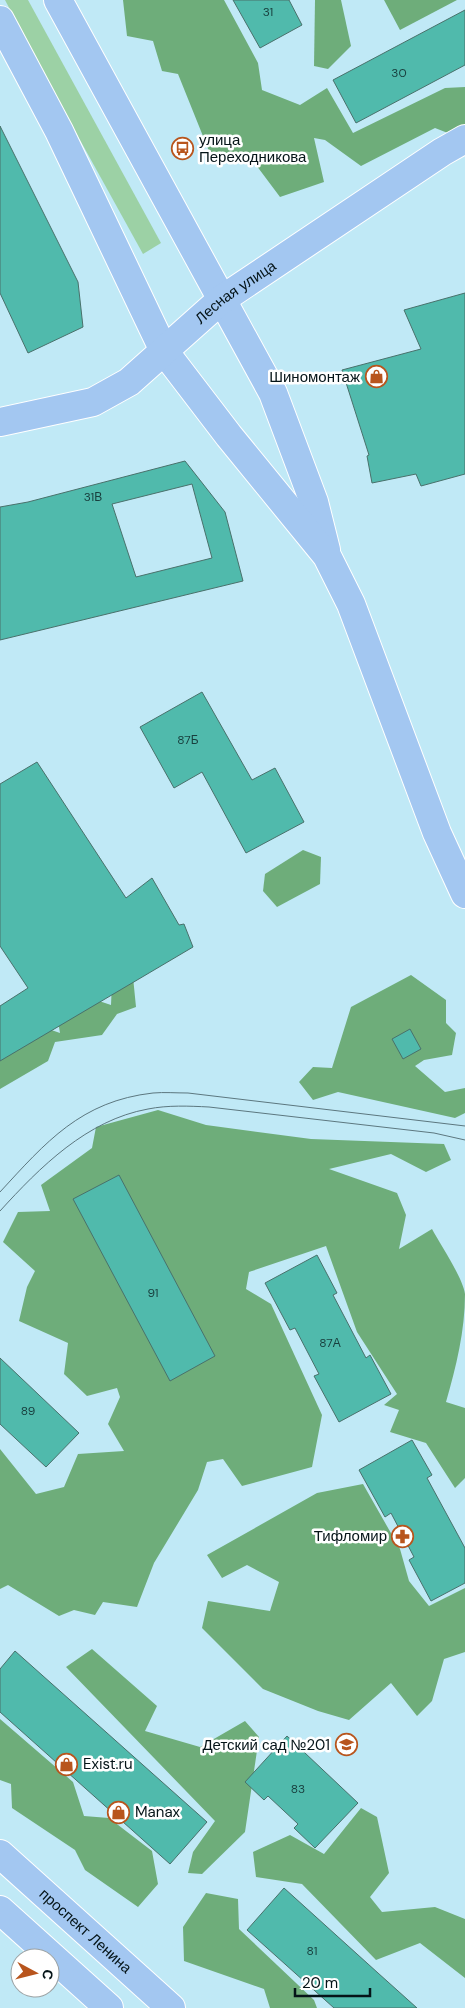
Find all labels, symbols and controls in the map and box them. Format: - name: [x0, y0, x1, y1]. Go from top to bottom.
- house number: 31: [263, 4, 273, 20]
- house number: 30: [391, 65, 407, 81]
- place label: улица Переходникова: [199, 130, 307, 167]
- bus stop icon: улица Переходникова: [171, 137, 195, 161]
- street label: Лесная улица: [191, 256, 281, 328]
- shop icon: Шиномонтаж: [364, 365, 388, 389]
- place label: Шиномонтаж: [269, 367, 360, 387]
- house number: 31В: [84, 489, 102, 505]
- house number: 87Б: [177, 732, 199, 748]
- house number: 91: [147, 1285, 159, 1301]
- house number: 87А: [319, 1335, 341, 1351]
- house number: 89: [21, 1403, 35, 1419]
- pharmacy icon: Тифломир: [391, 1524, 415, 1548]
- place label: Тифломир: [314, 1526, 387, 1546]
- school or university icon: Детский сад №201: [334, 1733, 358, 1757]
- place label: Детский сад №201: [202, 1735, 330, 1755]
- shop icon: Exist.ru: [55, 1752, 79, 1776]
- place label: Exist.ru: [83, 1754, 133, 1774]
- house number: 83: [291, 1781, 305, 1797]
- shop icon: Manax: [107, 1800, 131, 1824]
- place label: Manax: [135, 1802, 181, 1822]
- street label: проспект Ленина: [35, 1884, 136, 1978]
- house number: 81: [307, 1943, 317, 1959]
- north arrow: [10, 1948, 60, 1998]
- scale bar: [295, 1966, 370, 1998]
- text: С: [38, 1968, 57, 1981]
- text: 20 m: [302, 1973, 338, 1993]

